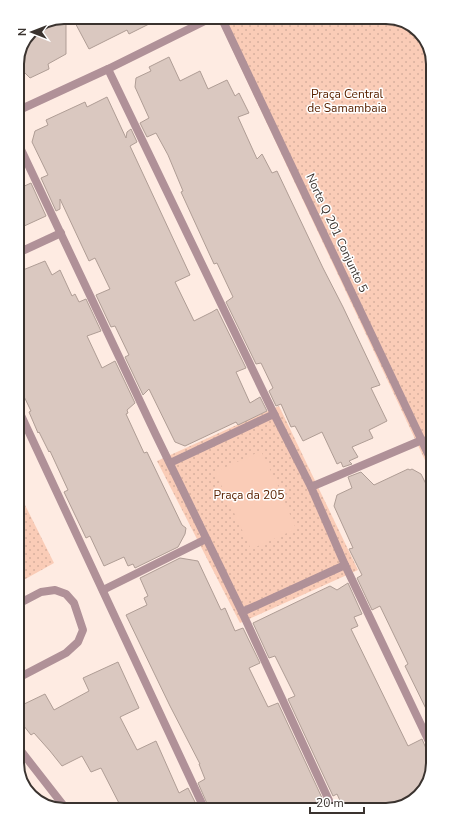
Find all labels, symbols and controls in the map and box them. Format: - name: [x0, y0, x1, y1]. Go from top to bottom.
- north arrow: [12, 12, 52, 52]
- text: N: [15, 28, 30, 36]
- park label: Praça Central de Samambaia: [307, 86, 387, 116]
- street label: Norte Q 201 Conjunto 5: [302, 171, 372, 295]
- park label: Praça da 205: [213, 487, 285, 503]
- scale bar: [310, 789, 364, 815]
- text: 20 m: [316, 795, 344, 811]

